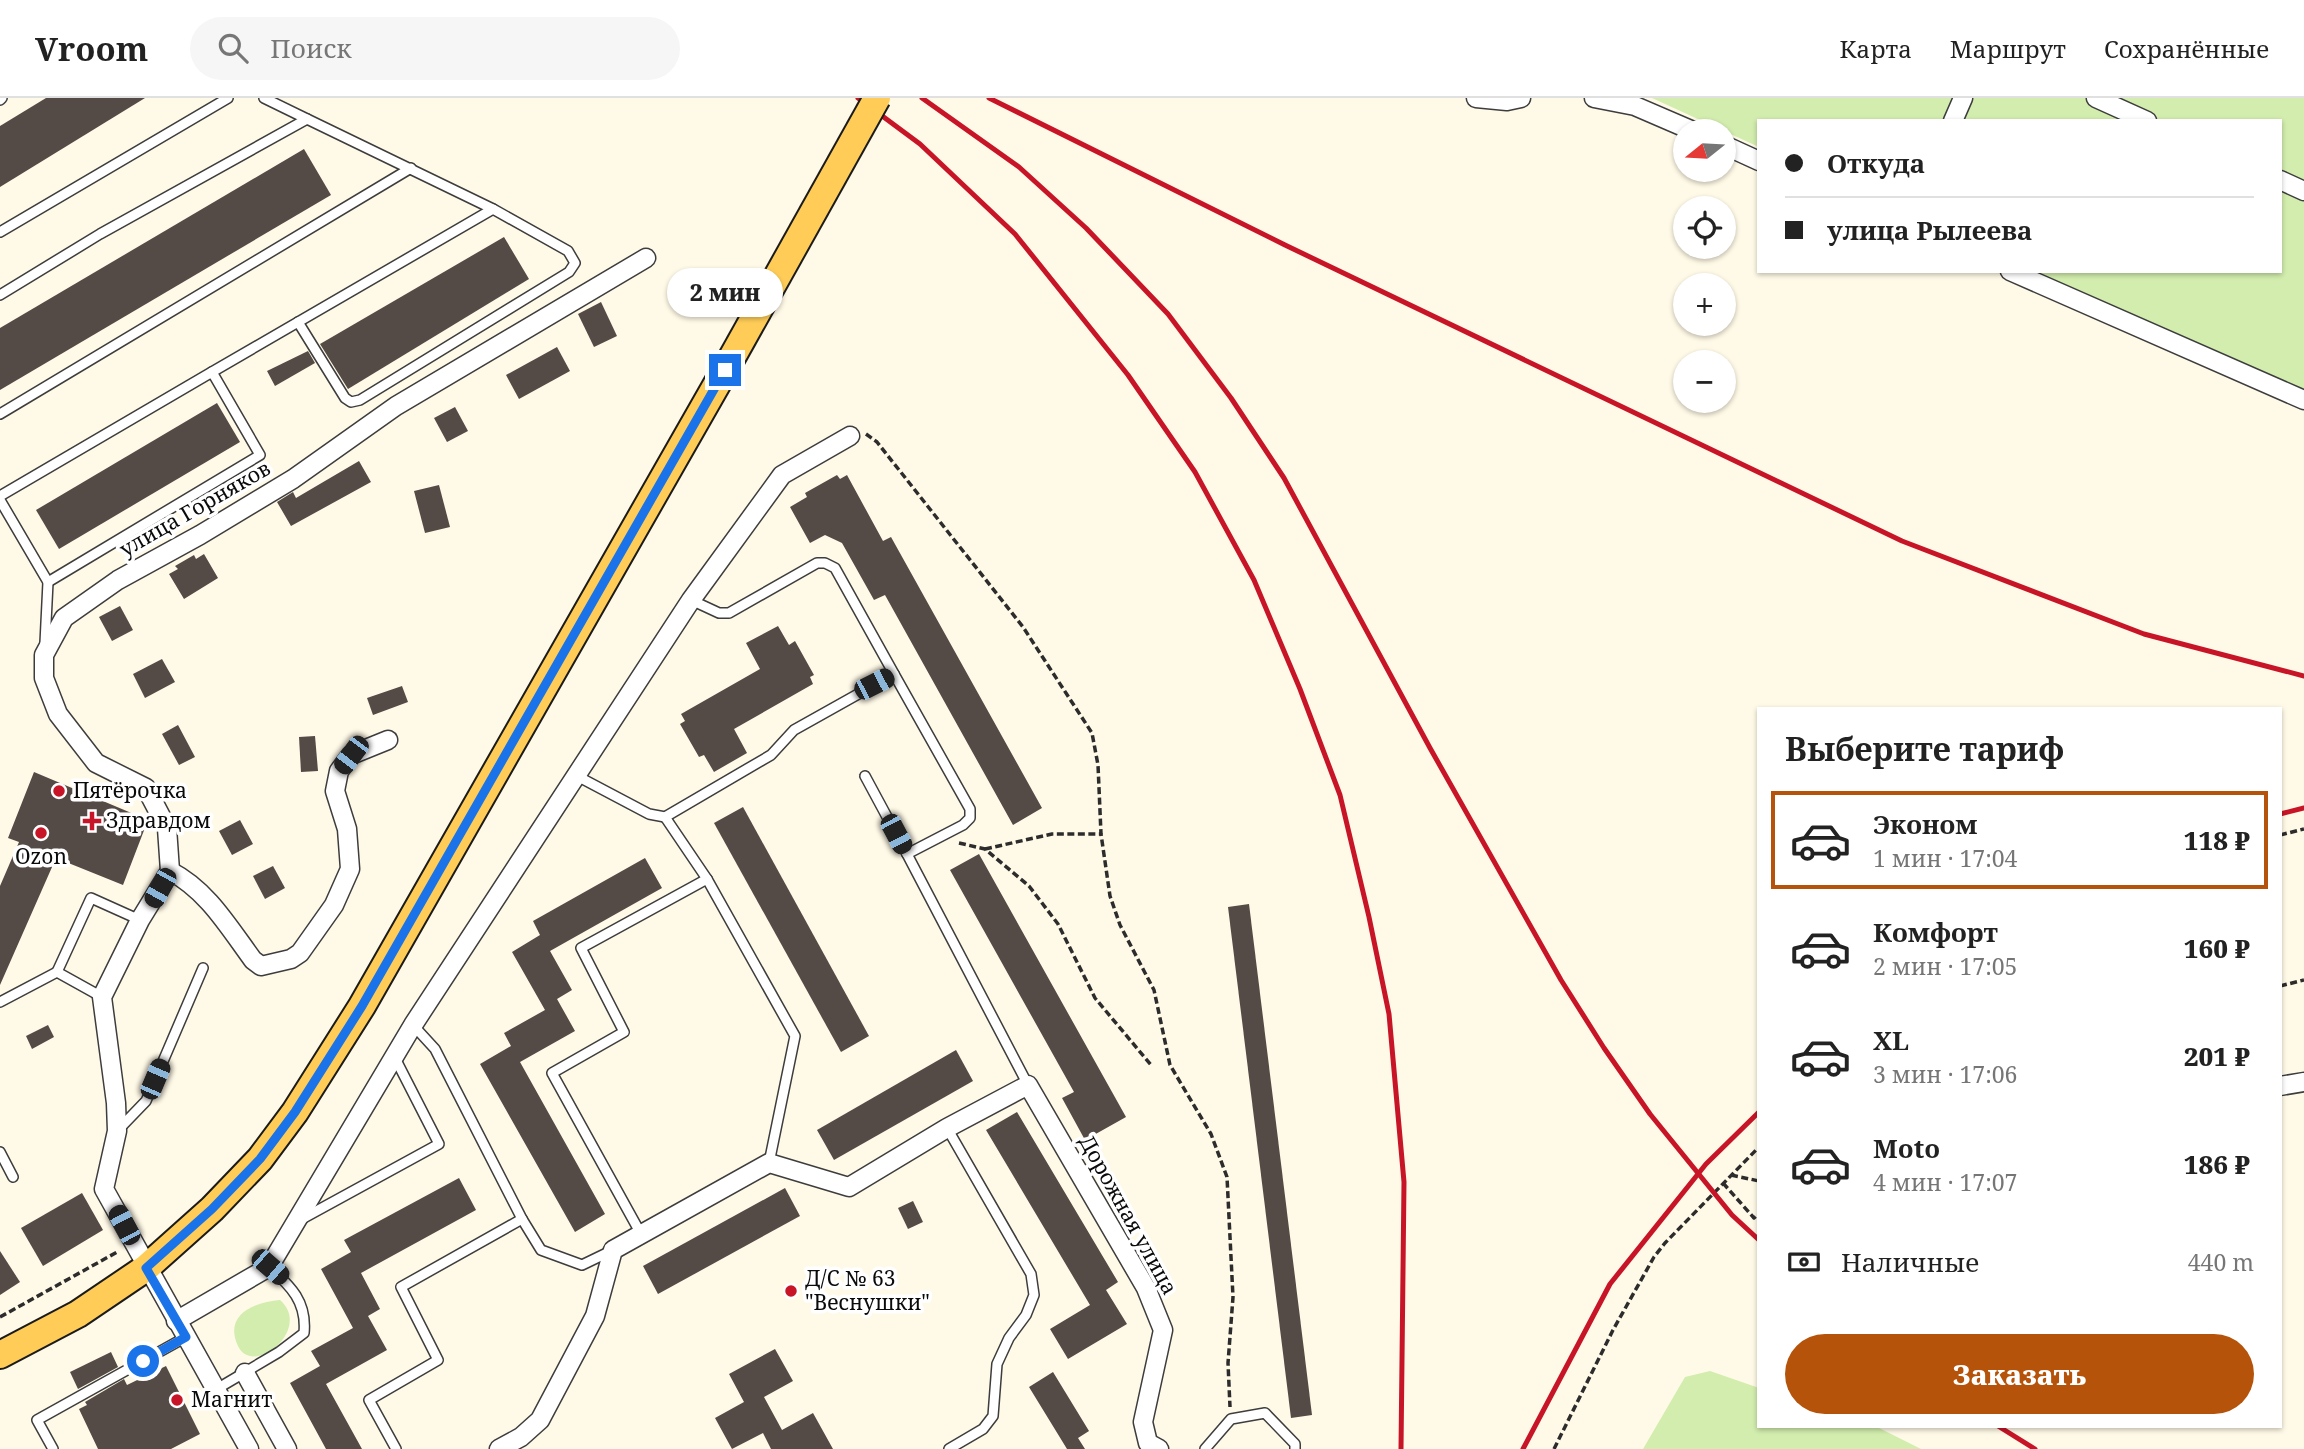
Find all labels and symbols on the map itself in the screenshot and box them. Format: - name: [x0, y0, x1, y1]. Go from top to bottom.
- north arrow: [1673, 119, 1736, 182]
- callout: 2 мин: [667, 268, 783, 317]
- route end: [709, 354, 741, 386]
- street label: улица Горняков: [114, 454, 275, 563]
- car: [851, 665, 898, 703]
- car: [330, 732, 373, 778]
- place label: Пятёрочка: [73, 776, 187, 804]
- marker: Пятёрочка: [51, 783, 67, 799]
- place label: Здравдом: [106, 806, 211, 834]
- car: [877, 811, 916, 857]
- marker: Здравдом: [84, 813, 100, 829]
- marker: Ozon: [33, 825, 49, 841]
- place label: Ozon: [15, 842, 67, 870]
- car: [141, 865, 180, 911]
- car: [138, 1056, 173, 1102]
- street label: Дорожная улица: [1073, 1130, 1184, 1299]
- car: [105, 1202, 144, 1248]
- car: [248, 1245, 293, 1289]
- place label: Д/С № 63 "Веснушки": [805, 1264, 930, 1316]
- marker: Д/С № 63 "Веснушки": [783, 1283, 799, 1299]
- route start: [127, 1345, 159, 1377]
- place label: Магнит: [191, 1385, 272, 1413]
- marker: Магнит: [169, 1392, 185, 1408]

